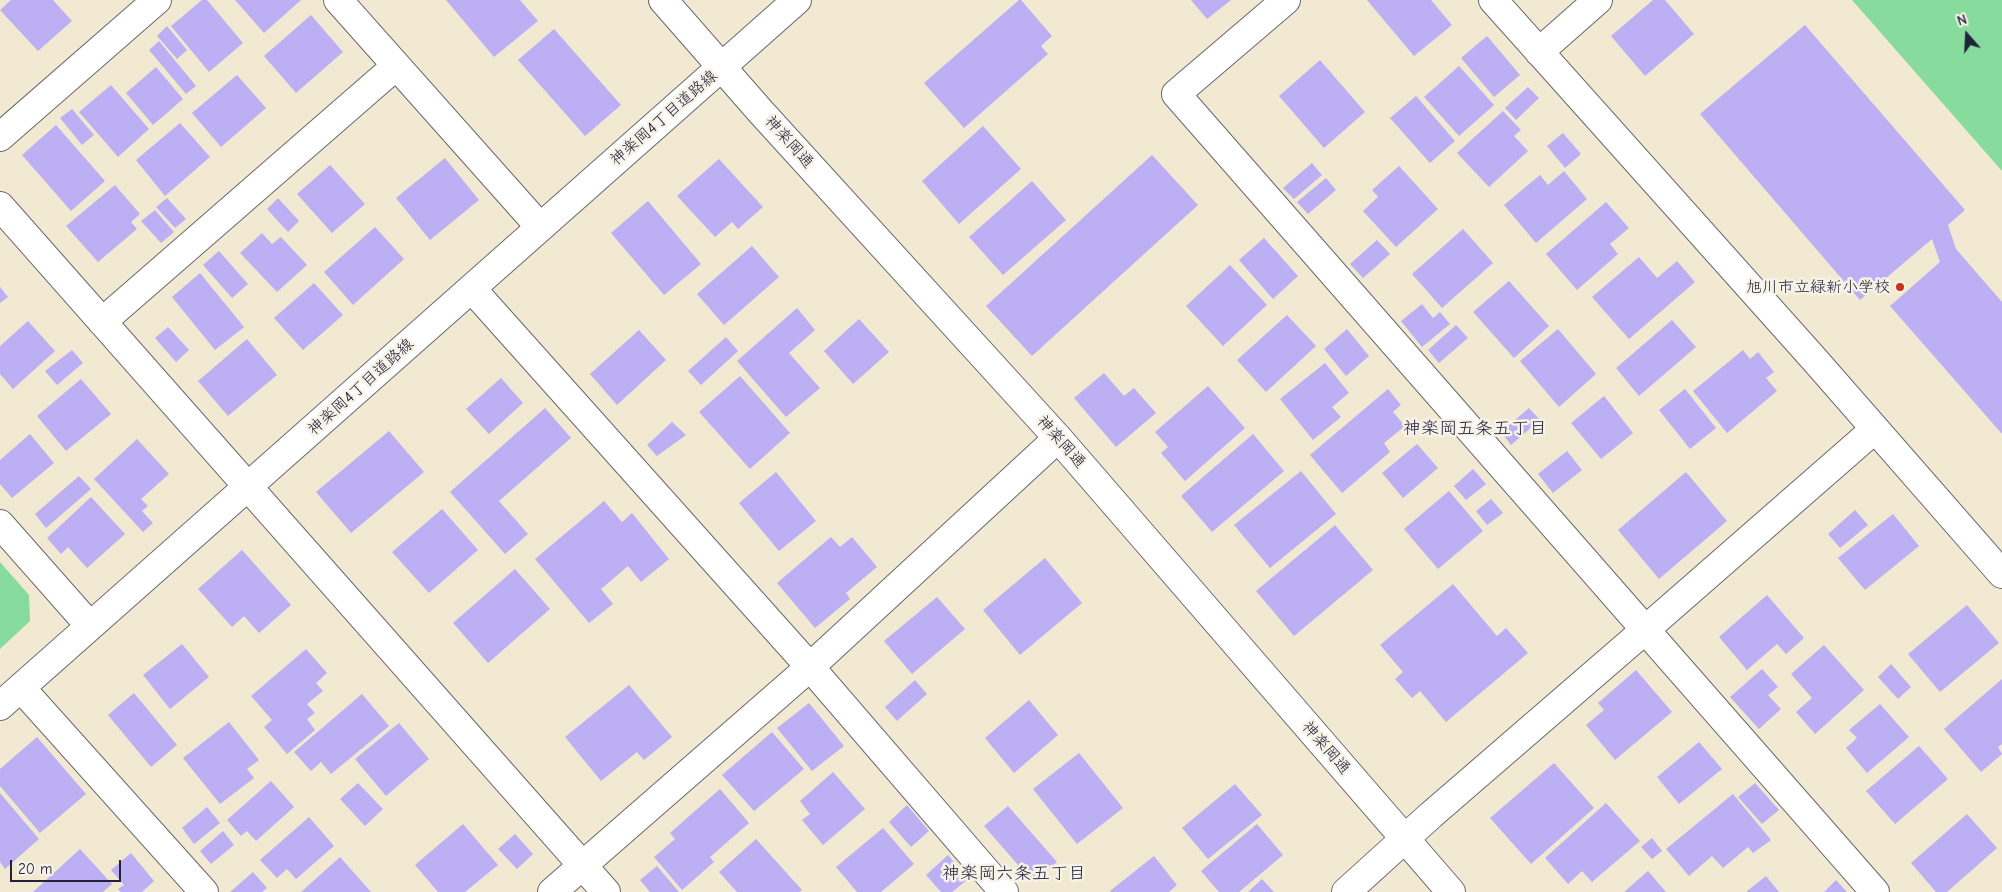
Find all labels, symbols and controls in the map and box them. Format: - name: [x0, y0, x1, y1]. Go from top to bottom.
- north arrow: [1942, 10, 1992, 60]
- text: N: [1955, 11, 1969, 30]
- street label: 神楽岡4丁目道路線: [606, 66, 722, 170]
- street label: 神楽岡通: [760, 112, 818, 172]
- place label: 旭川市立緑新小学校: [1746, 277, 1890, 297]
- marker: 旭川市立緑新小学校: [1894, 281, 1906, 293]
- street label: 神楽岡4丁目道路線: [304, 334, 418, 440]
- street label: 神楽岡通: [1032, 412, 1090, 472]
- district label: 神楽岡五条五丁目: [1403, 418, 1547, 440]
- street label: 神楽岡通: [1298, 718, 1354, 778]
- scale bar: [12, 850, 124, 882]
- text: 20 m: [18, 860, 52, 878]
- district label: 神楽岡六条五丁目: [942, 863, 1086, 885]

